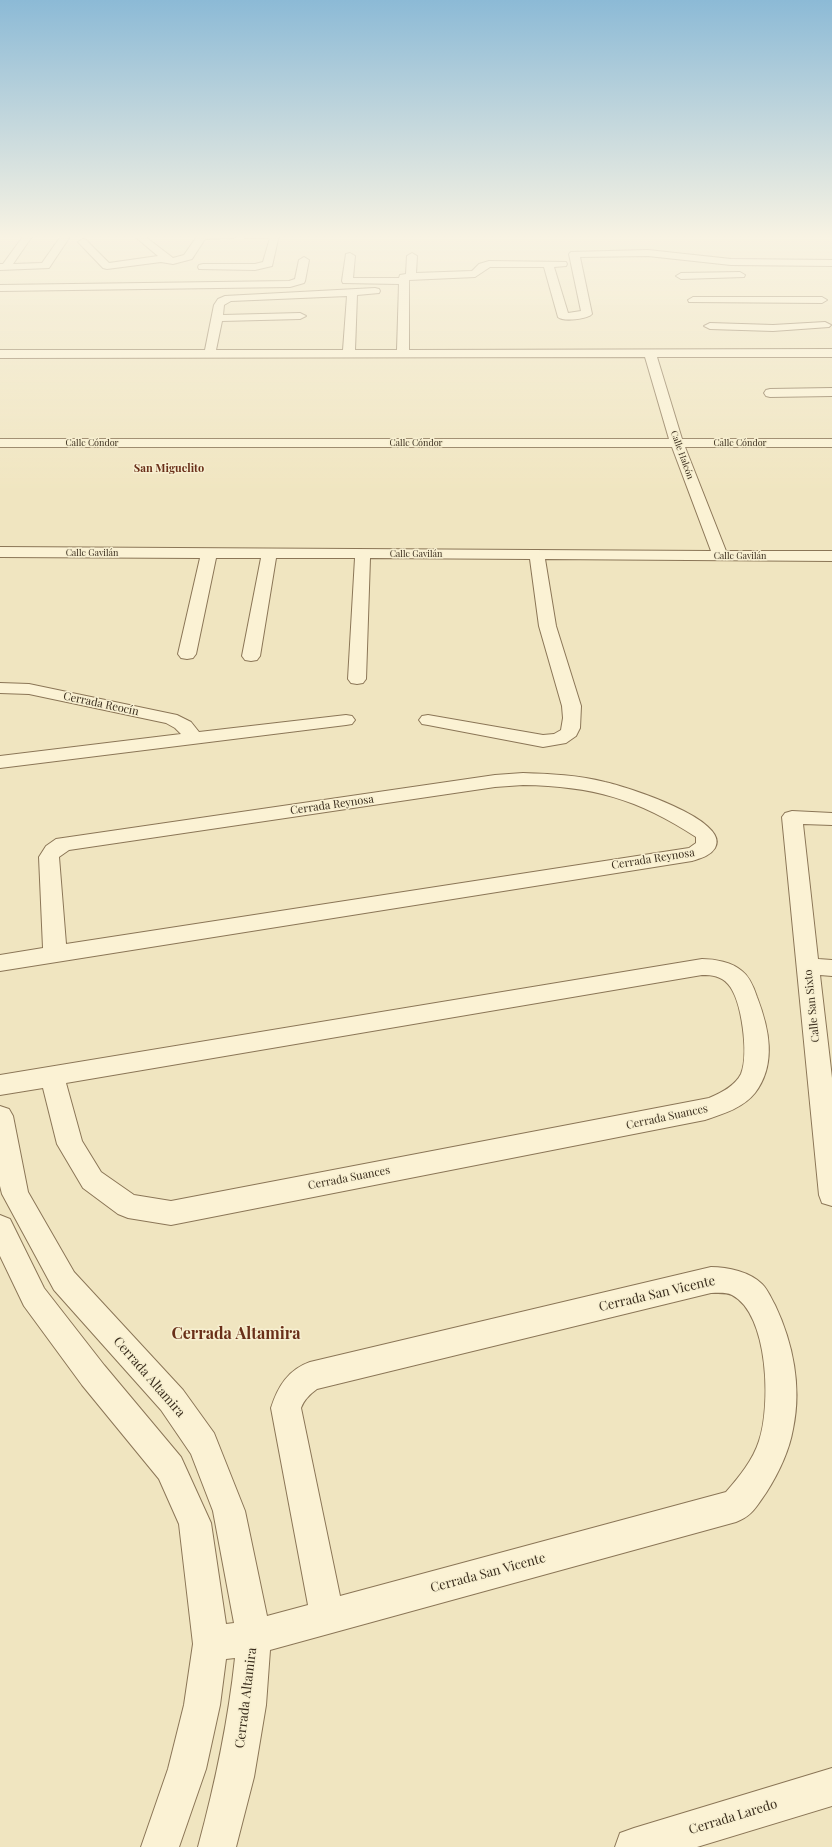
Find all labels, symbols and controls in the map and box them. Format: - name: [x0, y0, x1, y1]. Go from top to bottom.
- street label: Calle Halcón: [668, 429, 696, 481]
- street label: Calle Cóndor: [65, 438, 119, 448]
- street label: Calle Cóndor: [389, 438, 443, 448]
- street label: Calle Cóndor: [713, 438, 767, 448]
- district label: San Miguelito: [134, 462, 204, 476]
- street label: Calle Gavilán: [66, 548, 118, 558]
- street label: Calle Gavilán: [390, 549, 442, 559]
- street label: Calle Gavilán: [714, 551, 766, 561]
- street label: Cerrada Reocín: [62, 690, 140, 718]
- street label: Cerrada Reynosa: [289, 793, 375, 817]
- street label: Cerrada Reynosa: [610, 846, 696, 872]
- street label: Calle San Sixto: [802, 969, 822, 1043]
- street label: Cerrada Suances: [625, 1102, 709, 1132]
- street label: Cerrada Suances: [307, 1164, 391, 1192]
- street label: Cerrada San Vicente: [597, 1273, 717, 1315]
- district label: Cerrada Altamira: [172, 1324, 300, 1344]
- street label: Cerrada Altamira: [110, 1334, 188, 1420]
- street label: Cerrada San Vicente: [429, 1550, 547, 1596]
- street label: Cerrada Altamira: [232, 1647, 260, 1749]
- street label: Cerrada Laredo: [687, 1796, 779, 1838]

